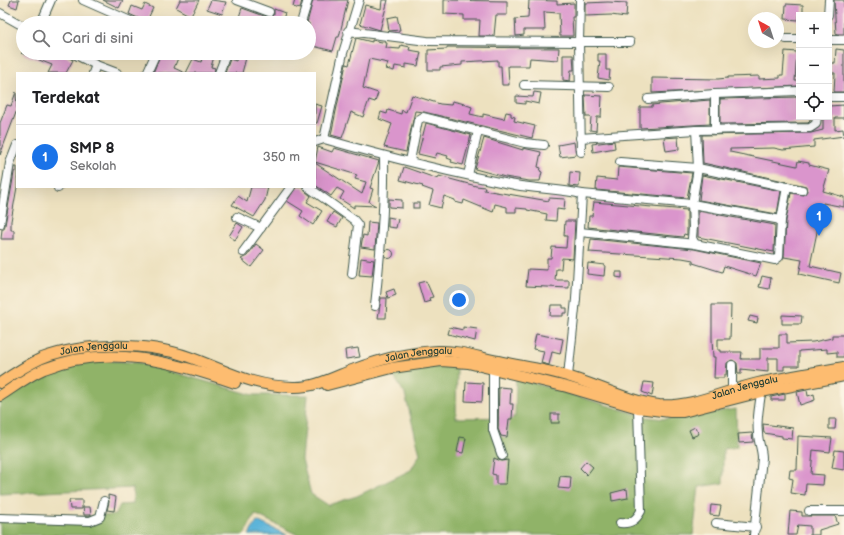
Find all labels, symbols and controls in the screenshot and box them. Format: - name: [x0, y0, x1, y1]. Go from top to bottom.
- north arrow: [748, 12, 784, 48]
- map controls: [796, 12, 832, 120]
- button: +: [796, 12, 832, 48]
- search box: [16, 16, 316, 60]
- icon: search: [30, 27, 52, 49]
- text: Cari di sini: [62, 29, 133, 48]
- button: −: [796, 48, 832, 84]
- button: locate: [796, 84, 832, 120]
- text: Terdekat: [32, 88, 100, 108]
- text: SMP 8: [70, 139, 115, 158]
- text: 1: [42, 149, 48, 165]
- text: 350 m: [263, 149, 300, 165]
- text: Sekolah: [70, 158, 116, 174]
- pin: 1: [806, 203, 832, 236]
- your location: [449, 290, 469, 310]
- street label: Jalan Jenggalu: [59, 340, 128, 358]
- street label: Jalan Jenggalu: [383, 345, 453, 365]
- street label: Jalan Jenggalu: [710, 373, 779, 402]

